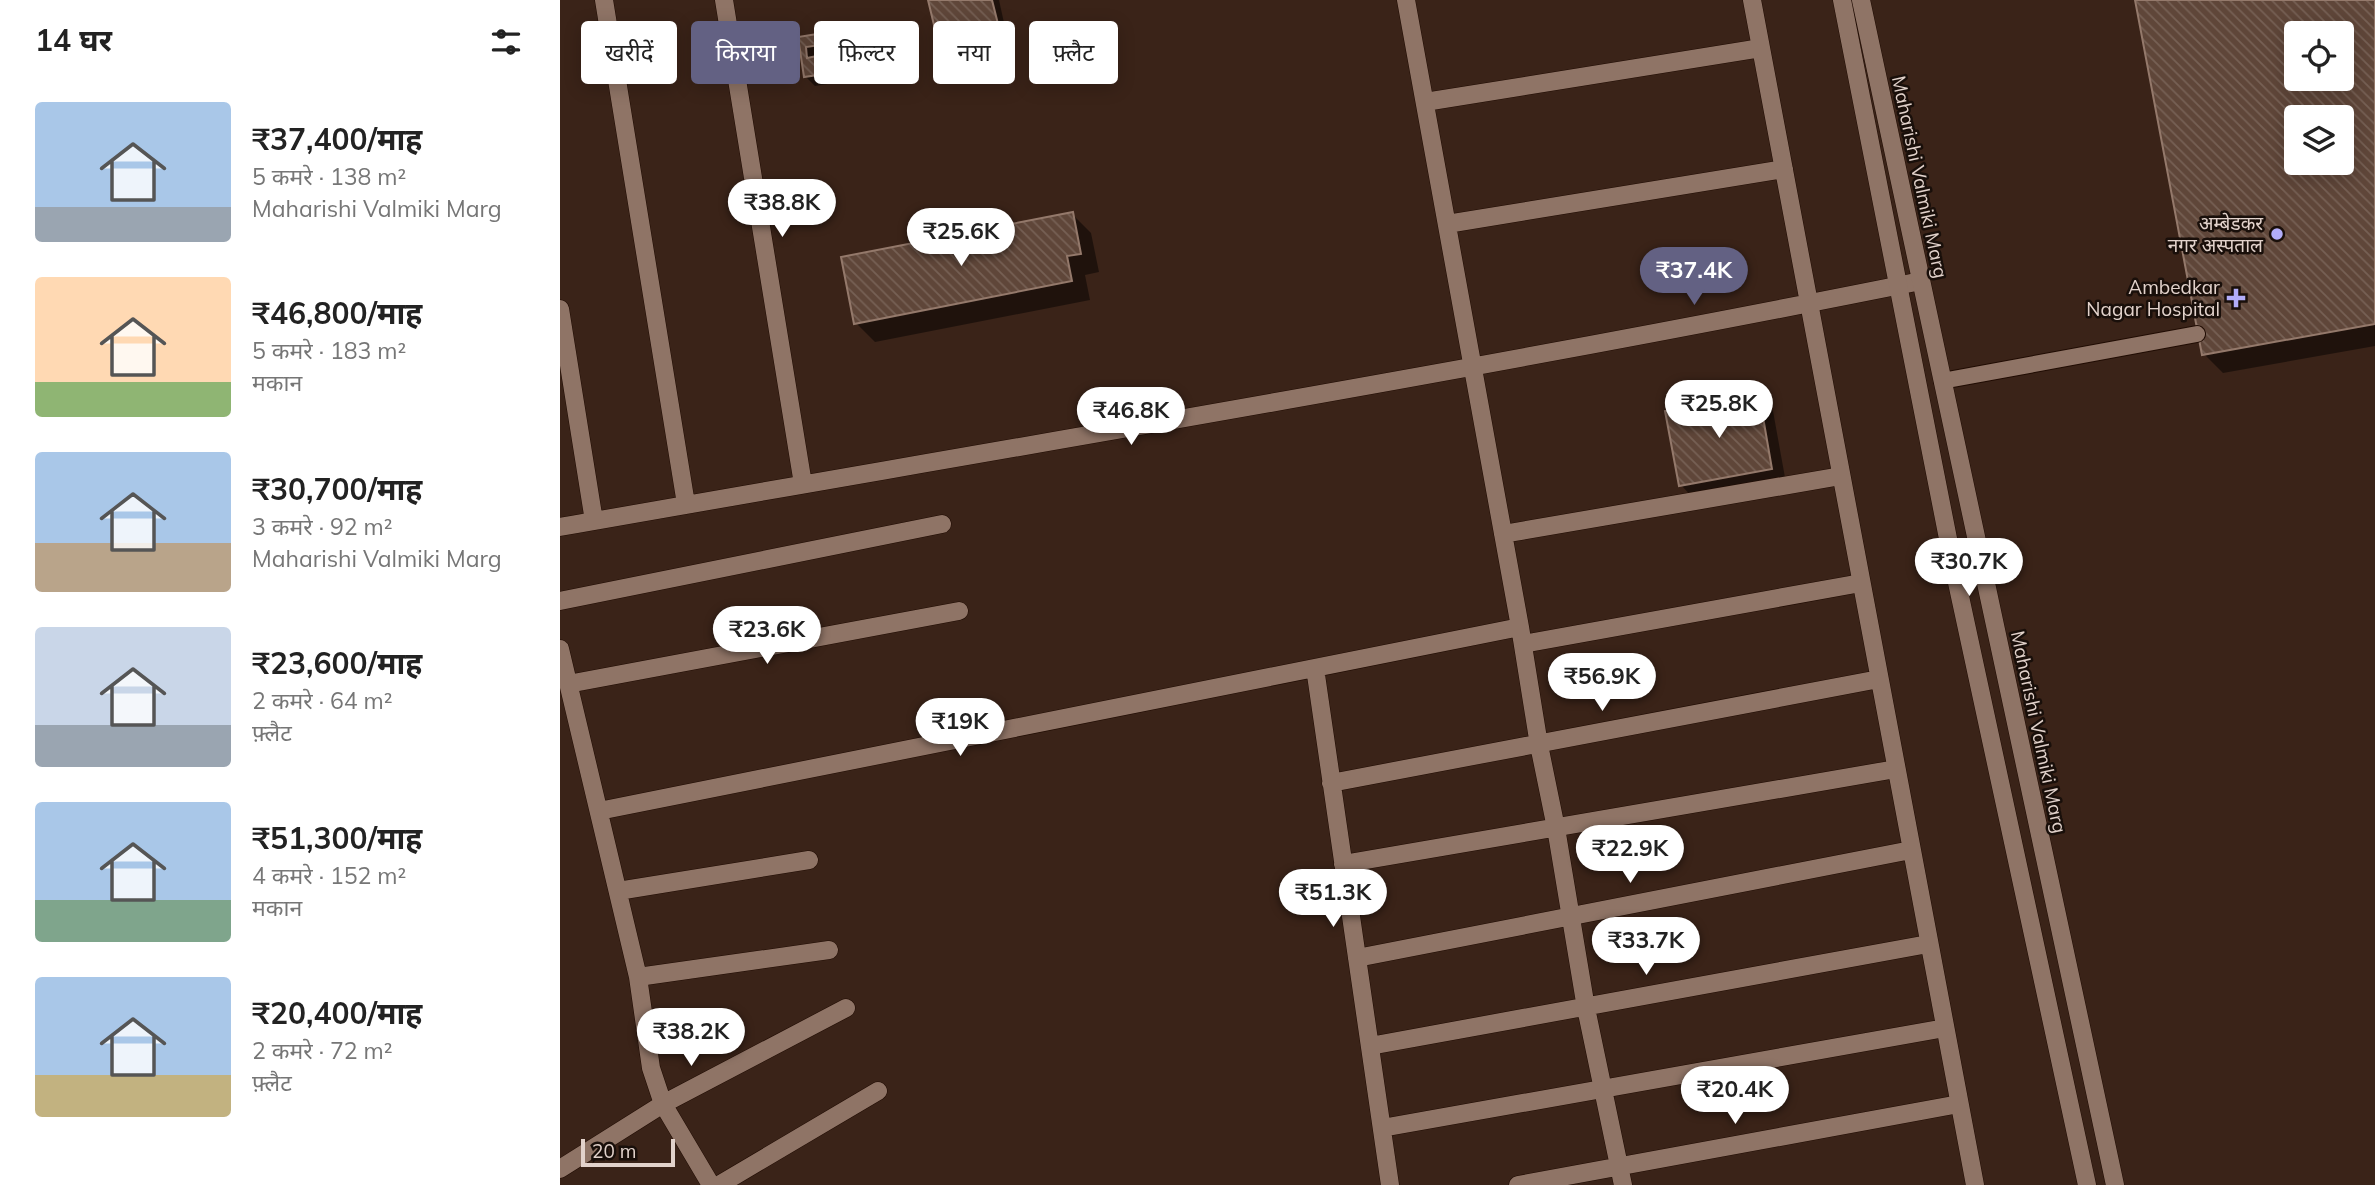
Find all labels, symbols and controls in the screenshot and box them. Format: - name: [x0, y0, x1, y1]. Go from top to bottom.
- text: 14 घर: [35, 21, 112, 59]
- chip: खरीदें: [581, 21, 677, 84]
- chip: किराया: [691, 21, 800, 84]
- chip: फ़िल्टर: [814, 21, 919, 84]
- chip: नया: [933, 21, 1015, 84]
- chip: फ़्लैट: [1029, 21, 1118, 84]
- map controls: [2284, 21, 2354, 175]
- button: locate: [2284, 21, 2354, 91]
- icon: filters: [487, 23, 525, 61]
- street label: Maharishi Valmiki Marg: [1887, 74, 1953, 280]
- button: layers: [2284, 105, 2354, 175]
- text: ₹37,400/माह: [252, 120, 422, 158]
- icon: home: [91, 130, 175, 214]
- text: 5 कमरे · 138 m²: [252, 162, 406, 191]
- pin: ₹38.8K: [725, 180, 839, 239]
- text: ₹38.8K: [744, 187, 820, 216]
- text: Maharishi Valmiki Marg: [252, 194, 502, 223]
- pin: ₹25.6K: [904, 208, 1018, 268]
- place label: अम्बेडकर नगर अस्पताल: [2168, 211, 2264, 257]
- text: ₹25.6K: [923, 216, 999, 245]
- marker: अम्बेडकर नगर अस्पताल: [2269, 226, 2285, 242]
- pin: ₹37.4K: [1637, 247, 1751, 307]
- text: ₹37.4K: [1656, 255, 1732, 284]
- place label: Ambedkar Nagar Hospital: [2086, 275, 2220, 321]
- marker: Ambedkar Nagar Hospital: [2226, 288, 2246, 308]
- text: ₹46,800/माह: [252, 294, 422, 332]
- icon: home: [91, 305, 175, 389]
- text: 5 कमरे · 183 m²: [252, 336, 406, 365]
- text: मकान: [252, 368, 302, 397]
- pin: ₹25.8K: [1662, 380, 1776, 440]
- pin: ₹46.8K: [1074, 388, 1188, 447]
- text: ₹25.8K: [1681, 388, 1757, 417]
- text: ₹46.8K: [1093, 395, 1169, 424]
- text: ₹30,700/माह: [252, 470, 422, 508]
- icon: home: [91, 480, 175, 564]
- text: 3 कमरे · 92 m²: [252, 512, 392, 541]
- pin: ₹30.7K: [1912, 538, 2026, 598]
- text: Maharishi Valmiki Marg: [252, 544, 502, 573]
- text: ₹30.7K: [1931, 546, 2007, 575]
- pin: ₹23.6K: [710, 606, 824, 666]
- text: ₹23.6K: [729, 614, 805, 643]
- street label: Maharishi Valmiki Marg: [2006, 629, 2072, 835]
- text: ₹23,600/माह: [252, 644, 422, 682]
- pin: ₹56.9K: [1545, 654, 1659, 713]
- icon: home: [91, 655, 175, 739]
- text: ₹56.9K: [1564, 661, 1640, 690]
- text: 2 कमरे · 64 m²: [252, 686, 392, 715]
- pin: ₹19K: [919, 698, 1001, 758]
- text: ₹19K: [932, 706, 988, 735]
- text: फ़्लैट: [252, 718, 292, 747]
- text: ₹51,300/माह: [252, 819, 422, 857]
- pin: ₹22.9K: [1573, 826, 1687, 885]
- icon: home: [91, 830, 175, 914]
- text: ₹22.9K: [1592, 833, 1668, 862]
- text: 4 कमरे · 152 m²: [252, 861, 406, 890]
- pin: ₹51.3K: [1276, 870, 1390, 929]
- text: ₹51.3K: [1295, 877, 1371, 906]
- text: मकान: [252, 893, 302, 922]
- pin: ₹33.7K: [1589, 918, 1703, 977]
- text: ₹33.7K: [1608, 925, 1684, 954]
- text: ₹20,400/माह: [252, 994, 422, 1032]
- icon: home: [91, 1005, 175, 1089]
- pin: ₹38.2K: [634, 1009, 748, 1068]
- text: ₹38.2K: [653, 1016, 729, 1045]
- text: 2 कमरे · 72 m²: [252, 1036, 392, 1065]
- pin: ₹20.4K: [1678, 1066, 1792, 1126]
- text: फ़्लैट: [252, 1068, 292, 1097]
- text: ₹20.4K: [1697, 1074, 1773, 1103]
- scale bar: [581, 1136, 676, 1168]
- text: 20 m: [592, 1139, 636, 1163]

